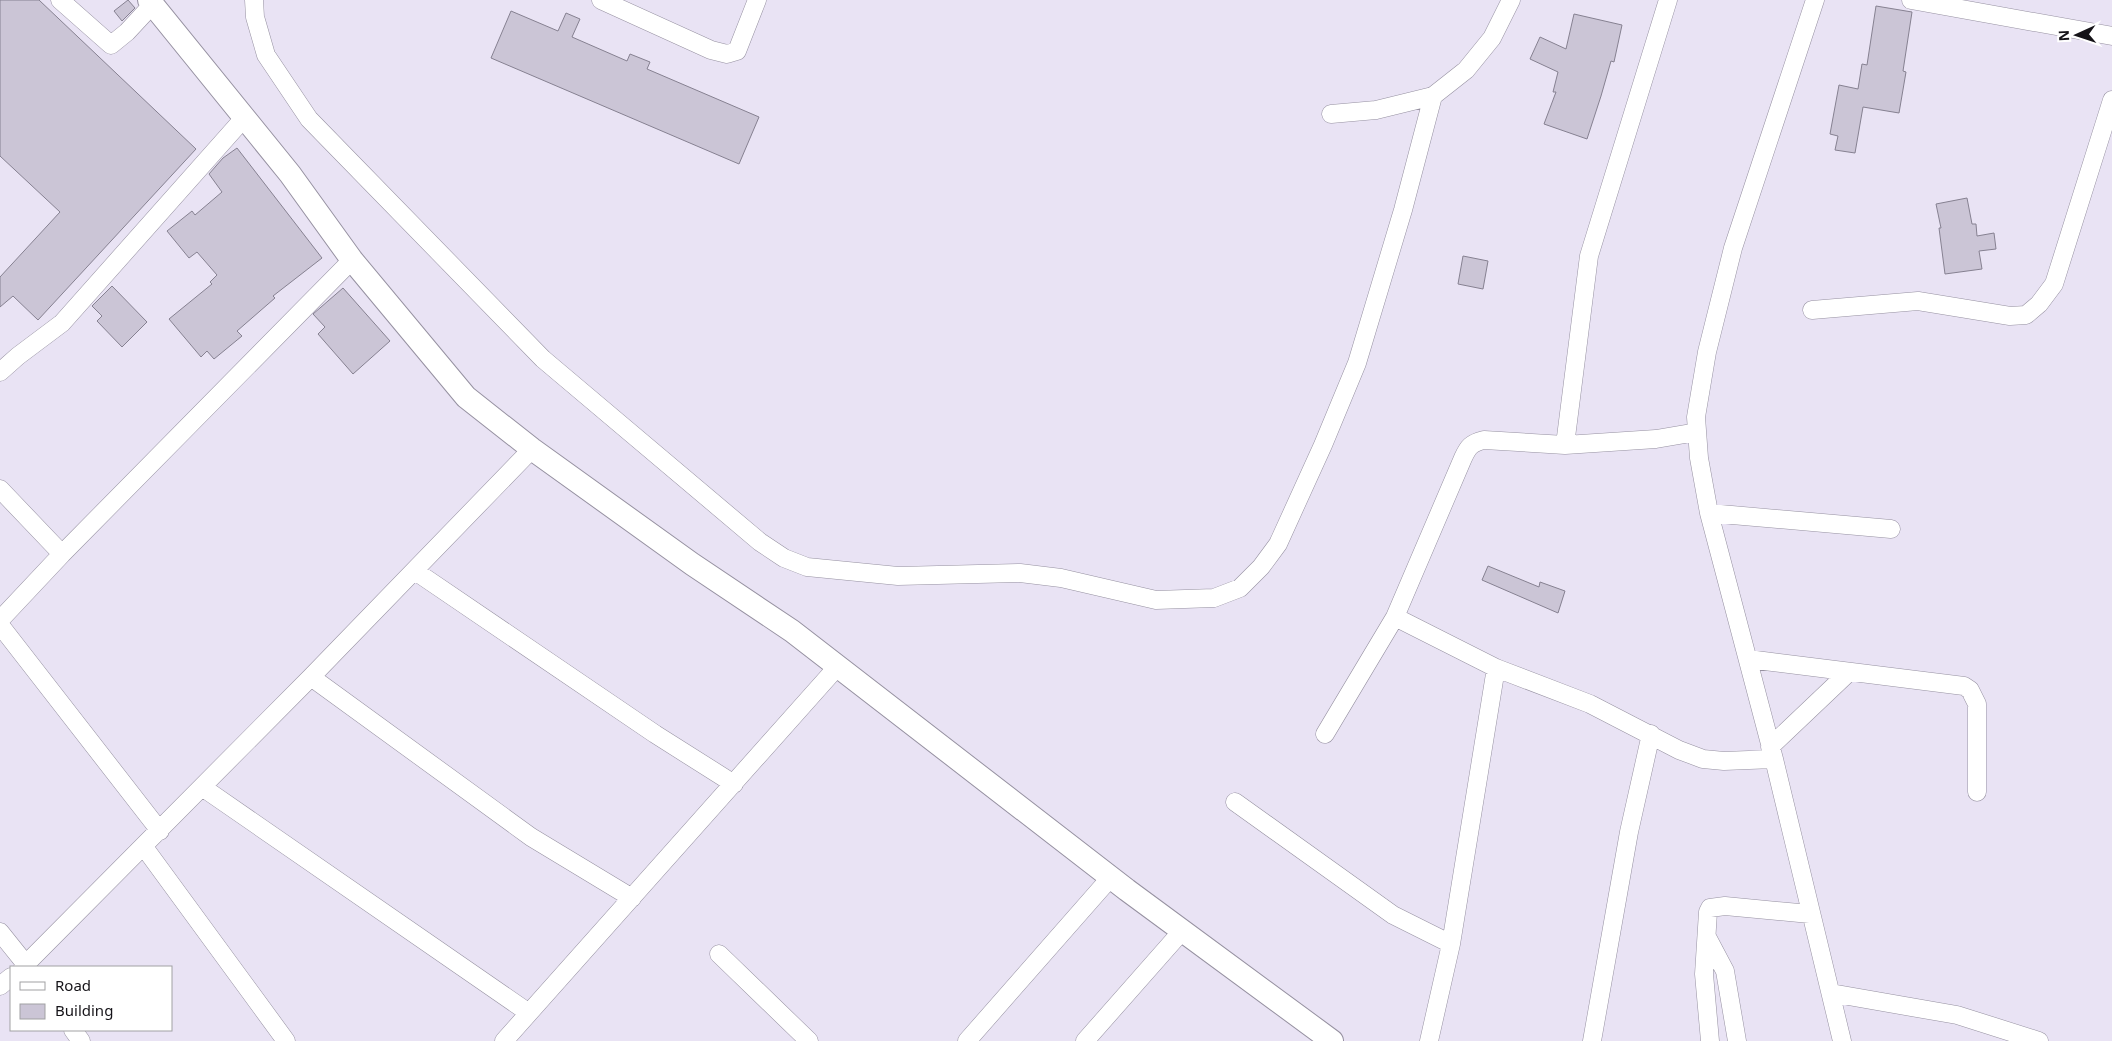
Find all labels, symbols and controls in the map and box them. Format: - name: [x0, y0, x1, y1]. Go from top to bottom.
- north arrow: [2052, 10, 2102, 60]
- text: N: [2054, 30, 2073, 42]
- legend: [10, 966, 172, 1031]
- text: Road: [55, 975, 91, 995]
- text: Building: [55, 1000, 113, 1020]

